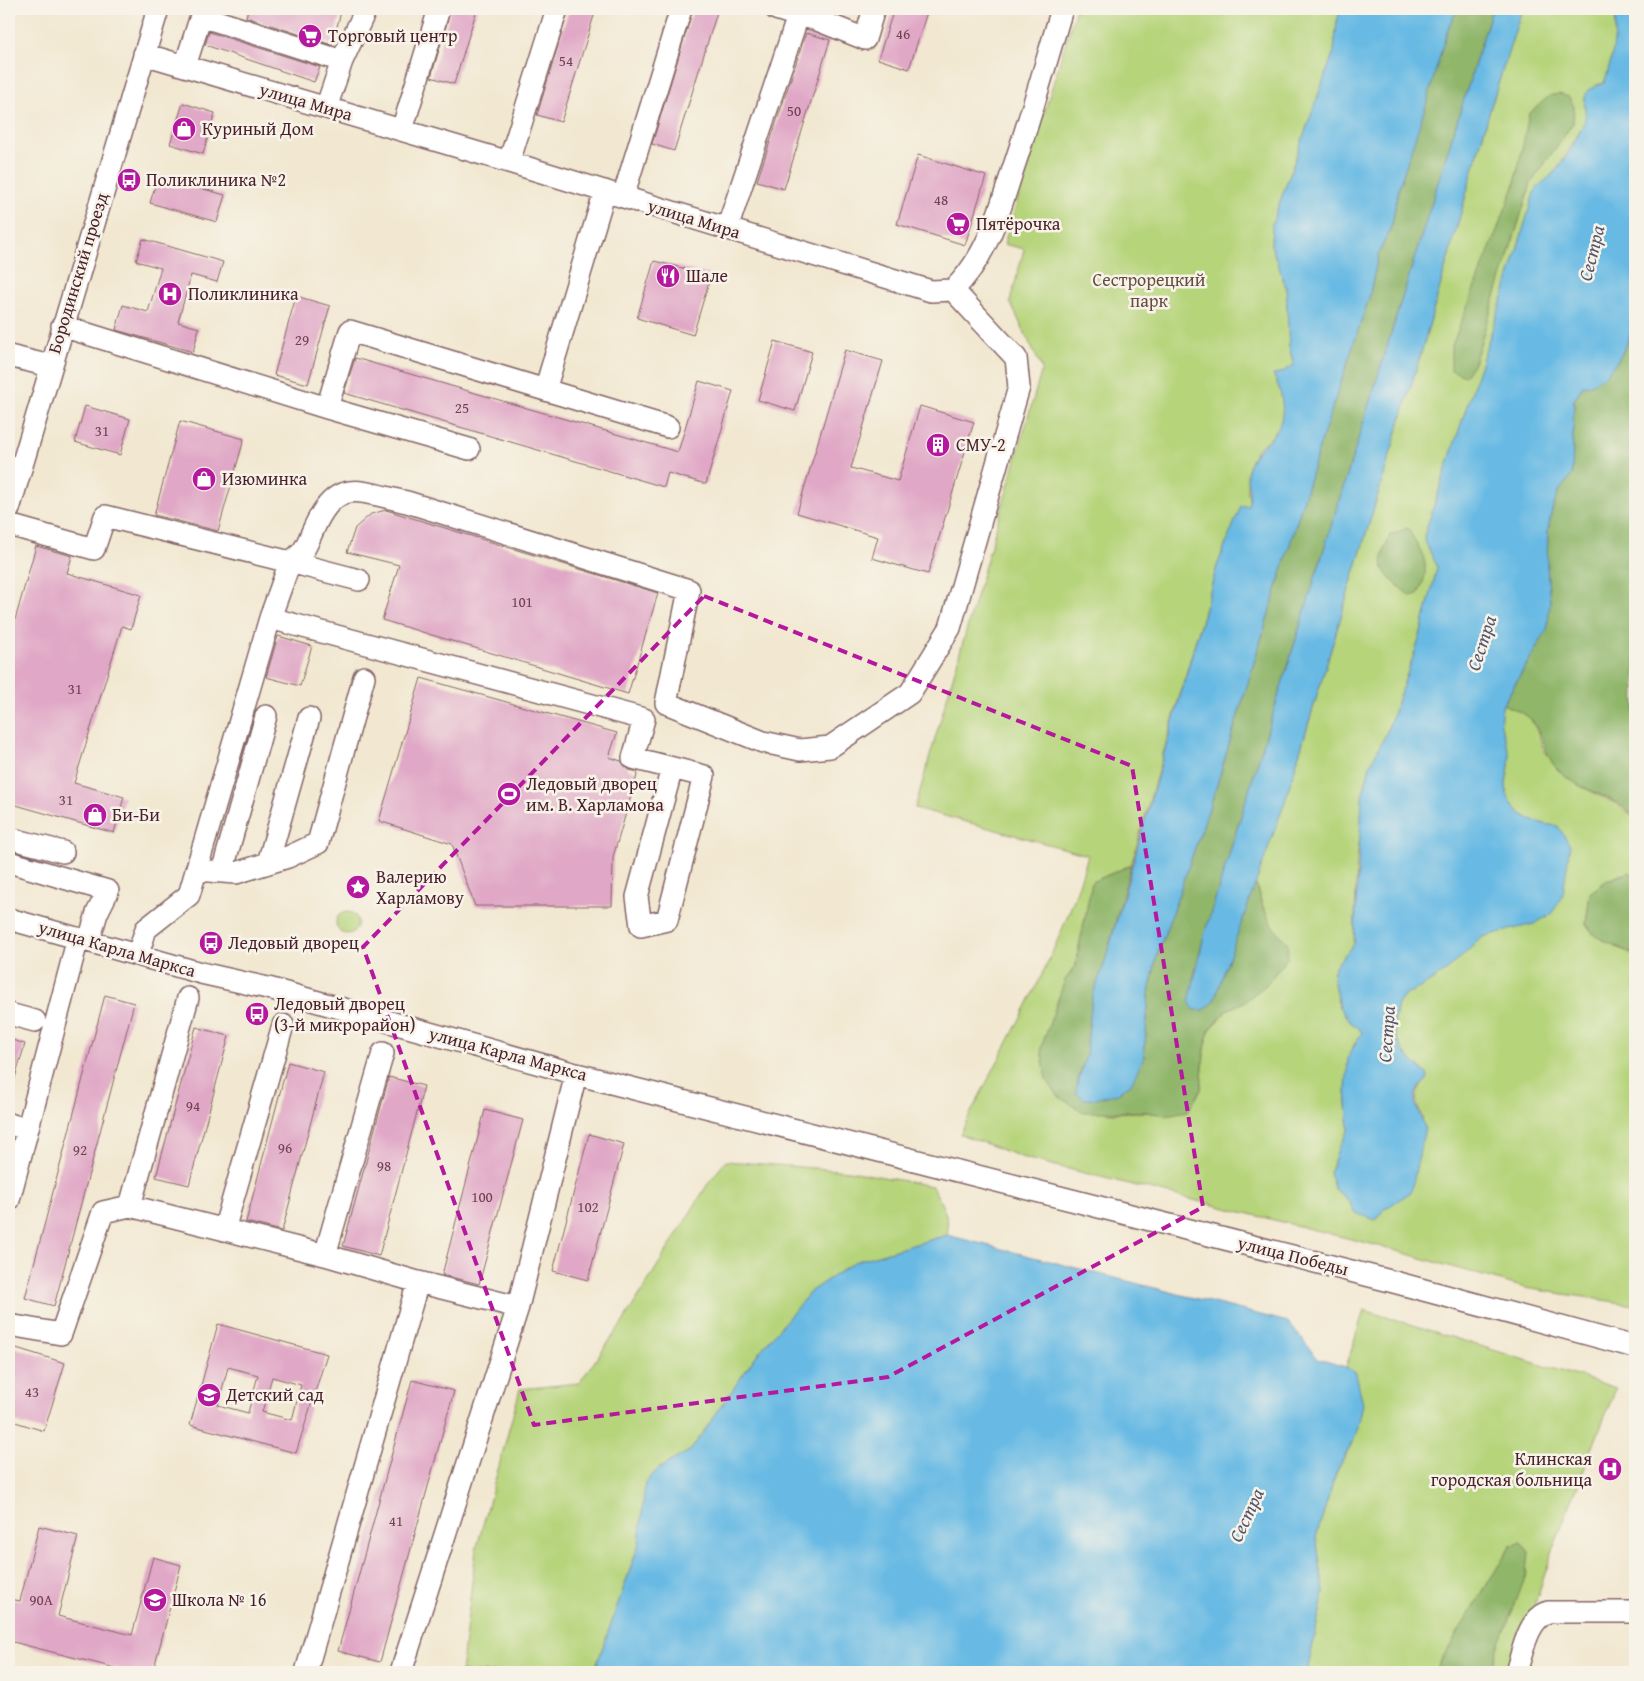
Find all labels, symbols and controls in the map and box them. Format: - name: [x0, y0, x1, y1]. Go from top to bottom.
- place label: Торговый центр: [328, 22, 458, 49]
- supermarket icon: Торговый центр: [297, 23, 323, 49]
- house number: 46: [896, 23, 910, 44]
- house number: 54: [559, 50, 573, 71]
- street label: улица Мира: [255, 75, 356, 128]
- house number: 50: [787, 100, 801, 121]
- place label: Куриный Дом: [202, 115, 314, 142]
- shop icon: Куриный Дом: [171, 116, 197, 142]
- place label: Поликлиника №2: [146, 166, 286, 193]
- bus stop icon: Поликлиника №2: [116, 167, 142, 193]
- street label: Бородинский проезд: [40, 189, 115, 357]
- house number: 48: [934, 189, 948, 210]
- street label: улица Мира: [643, 191, 744, 246]
- place label: Пятёрочка: [976, 210, 1061, 237]
- supermarket icon: Пятёрочка: [945, 211, 971, 237]
- water label: Сестра: [1571, 222, 1611, 284]
- place label: Шале: [686, 262, 728, 289]
- restaurant icon: Шале: [655, 263, 681, 289]
- park label: Сестрорецкий парк: [1092, 266, 1206, 314]
- place label: Поликлиника: [188, 280, 299, 307]
- hospital icon: Поликлиника: [157, 281, 183, 307]
- house number: 29: [295, 329, 309, 350]
- house number: 25: [455, 397, 469, 418]
- house number: 31: [95, 420, 109, 441]
- place label: СМУ-2: [956, 431, 1006, 458]
- building icon: СМУ-2: [925, 432, 951, 458]
- place label: Изюминка: [222, 465, 307, 492]
- shop icon: Изюминка: [191, 466, 217, 492]
- house number: 101: [511, 591, 533, 612]
- water label: Сестра: [1459, 612, 1503, 674]
- house number: 31: [68, 678, 82, 699]
- place label: Ледовый дворец им. В. Харламова: [526, 770, 664, 818]
- sports icon: Ледовый дворец им. В. Харламова: [496, 781, 522, 807]
- house number: 31: [59, 789, 73, 810]
- place label: Би-Би: [112, 801, 160, 828]
- shop icon: Би-Би: [82, 802, 108, 828]
- place label: Валерию Харламову: [376, 863, 464, 911]
- place icon: Валерию Харламову: [345, 874, 371, 900]
- street label: улица Карла Маркса: [34, 913, 199, 984]
- place label: Ледовый дворец: [228, 929, 359, 956]
- bus stop icon: Ледовый дворец: [198, 930, 224, 956]
- place label: Ледовый дворец (3-й микрорайон): [274, 990, 416, 1038]
- bus stop icon: Ледовый дворец (3-й микрорайон): [244, 1001, 270, 1027]
- water label: Сестра: [1370, 1005, 1402, 1063]
- street label: улица Карла Маркса: [425, 1019, 591, 1088]
- house number: 94: [186, 1095, 200, 1116]
- house number: 96: [278, 1137, 292, 1158]
- house number: 92: [73, 1139, 87, 1160]
- house number: 98: [377, 1155, 391, 1176]
- house number: 100: [471, 1186, 493, 1207]
- house number: 102: [577, 1196, 599, 1217]
- street label: улица Победы: [1234, 1228, 1352, 1282]
- house number: 43: [25, 1381, 39, 1402]
- place label: Детский сад: [225, 1381, 324, 1408]
- school or university icon: Детский сад: [196, 1382, 222, 1408]
- place label: Клинская городская больница: [1431, 1445, 1592, 1493]
- hospital icon: Клинская городская больница: [1597, 1456, 1623, 1482]
- water label: Сестра: [1221, 1483, 1271, 1547]
- house number: 41: [389, 1510, 403, 1531]
- place label: Школа № 16: [172, 1586, 266, 1613]
- school or university icon: Школа № 16: [142, 1587, 168, 1613]
- house number: 90А: [29, 1589, 53, 1610]

